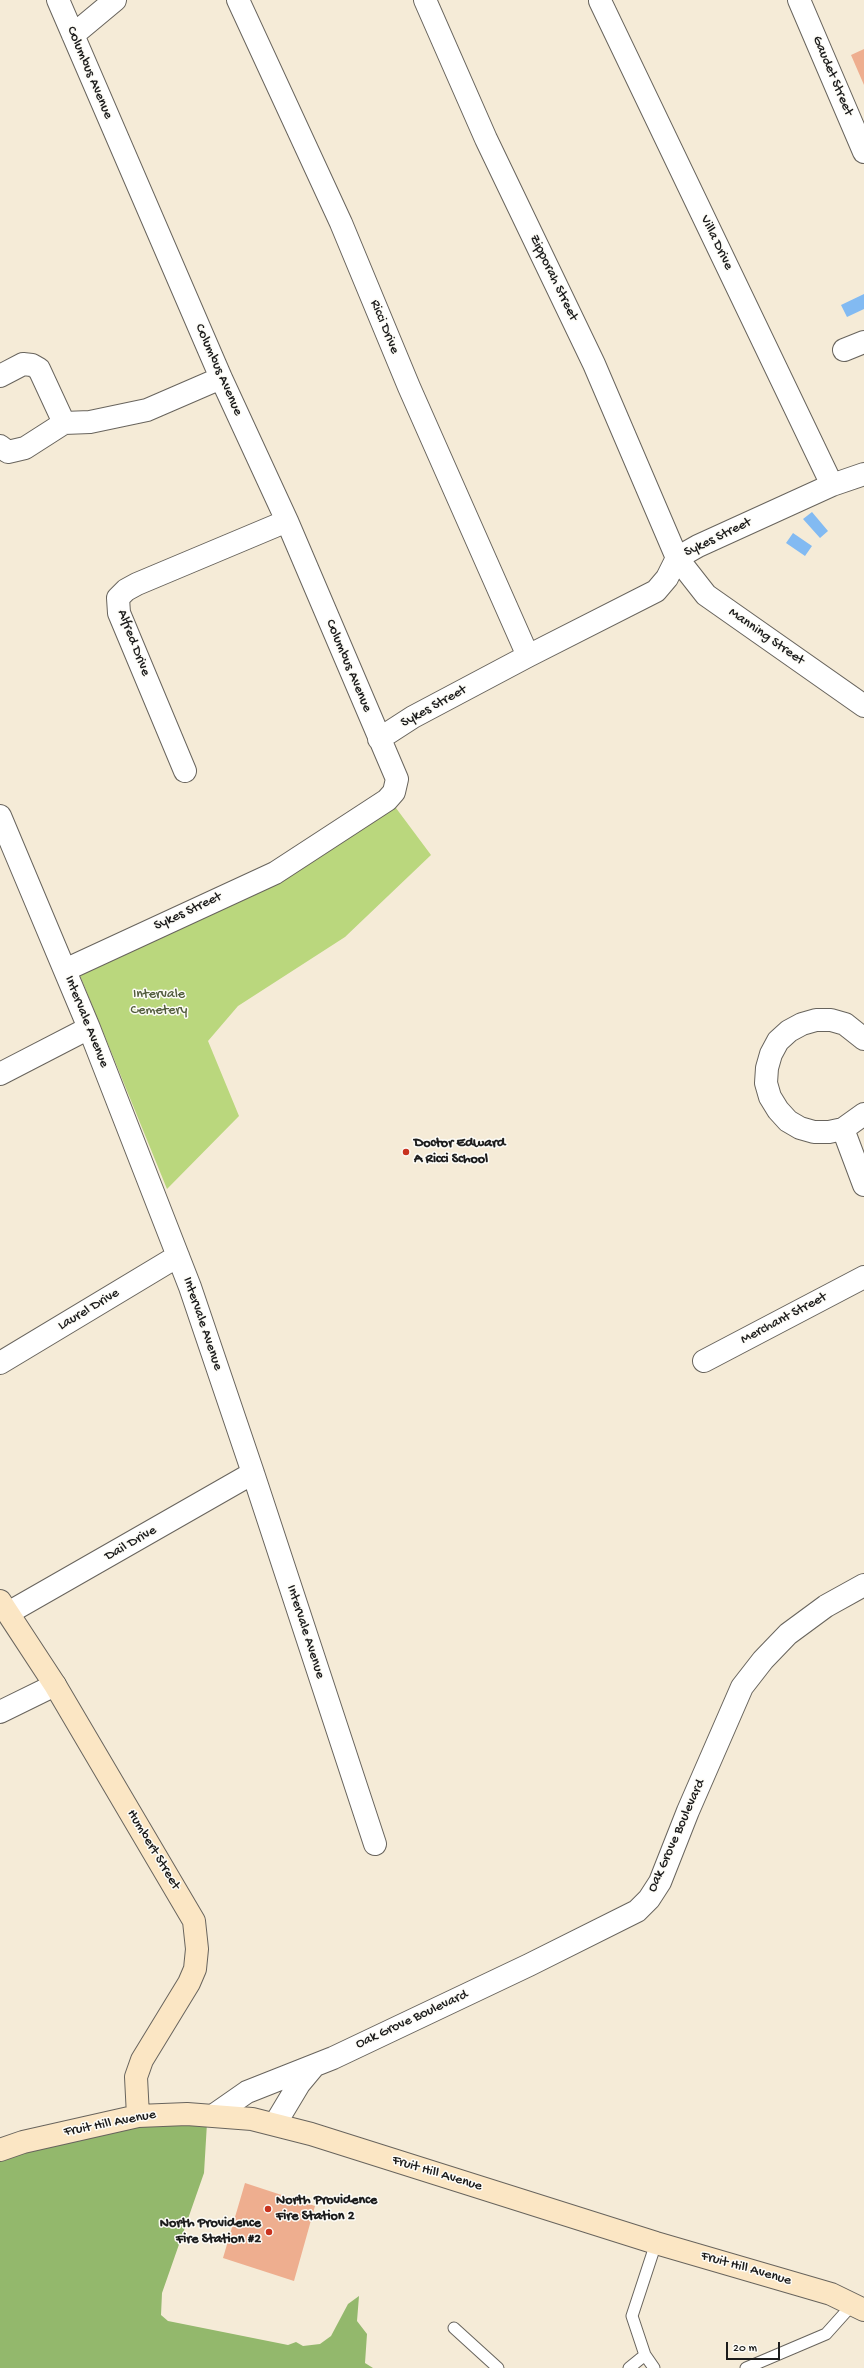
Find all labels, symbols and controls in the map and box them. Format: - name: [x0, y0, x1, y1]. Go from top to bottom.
- street label: Columbus Avenue: [62, 24, 116, 122]
- street label: Gaudet Street: [808, 34, 856, 118]
- street label: Villa Drive: [696, 213, 736, 273]
- street label: Zipporah Street: [525, 232, 581, 324]
- street label: Ricci Drive: [366, 298, 402, 356]
- street label: Columbus Avenue: [190, 321, 246, 419]
- street label: Sykes Street: [682, 515, 754, 561]
- street label: Manning Street: [725, 605, 807, 669]
- street label: Alfred Drive: [113, 607, 153, 679]
- street label: Columbus Avenue: [321, 617, 375, 715]
- street label: Sykes Street: [398, 682, 470, 732]
- street label: Sykes Street: [152, 889, 224, 935]
- street label: Intervale Avenue: [60, 974, 112, 1070]
- park label: Intervale Cemetery: [131, 987, 187, 1020]
- place label: Doctor Edward A Ricci School: [414, 1136, 505, 1168]
- marker: Doctor Edward A Ricci School: [401, 1147, 411, 1157]
- street label: Intervale Avenue: [178, 1275, 226, 1373]
- street label: Laurel Drive: [55, 1285, 123, 1335]
- street label: Merchant Street: [738, 1289, 830, 1349]
- street label: Dail Drive: [102, 1523, 160, 1565]
- street label: Intervale Avenue: [282, 1583, 328, 1681]
- street label: Oak Grove Boulevard: [645, 1777, 709, 1895]
- street label: Humbert Street: [123, 1807, 183, 1893]
- street label: Oak Grove Boulevard: [353, 1987, 471, 2053]
- street label: Fruit Hill Avenue: [63, 2107, 157, 2141]
- street label: Fruit Hill Avenue: [390, 2152, 484, 2196]
- place label: North Providence Fire Station 2: [276, 2193, 377, 2226]
- marker: North Providence Fire Station 2: [263, 2204, 273, 2214]
- place label: North Providence Fire Station #2: [160, 2216, 261, 2248]
- marker: North Providence Fire Station #2: [264, 2227, 274, 2237]
- street label: Fruit Hill Avenue: [699, 2248, 793, 2290]
- scale bar: [728, 2334, 782, 2360]
- text: 20 m: [733, 2342, 757, 2356]

